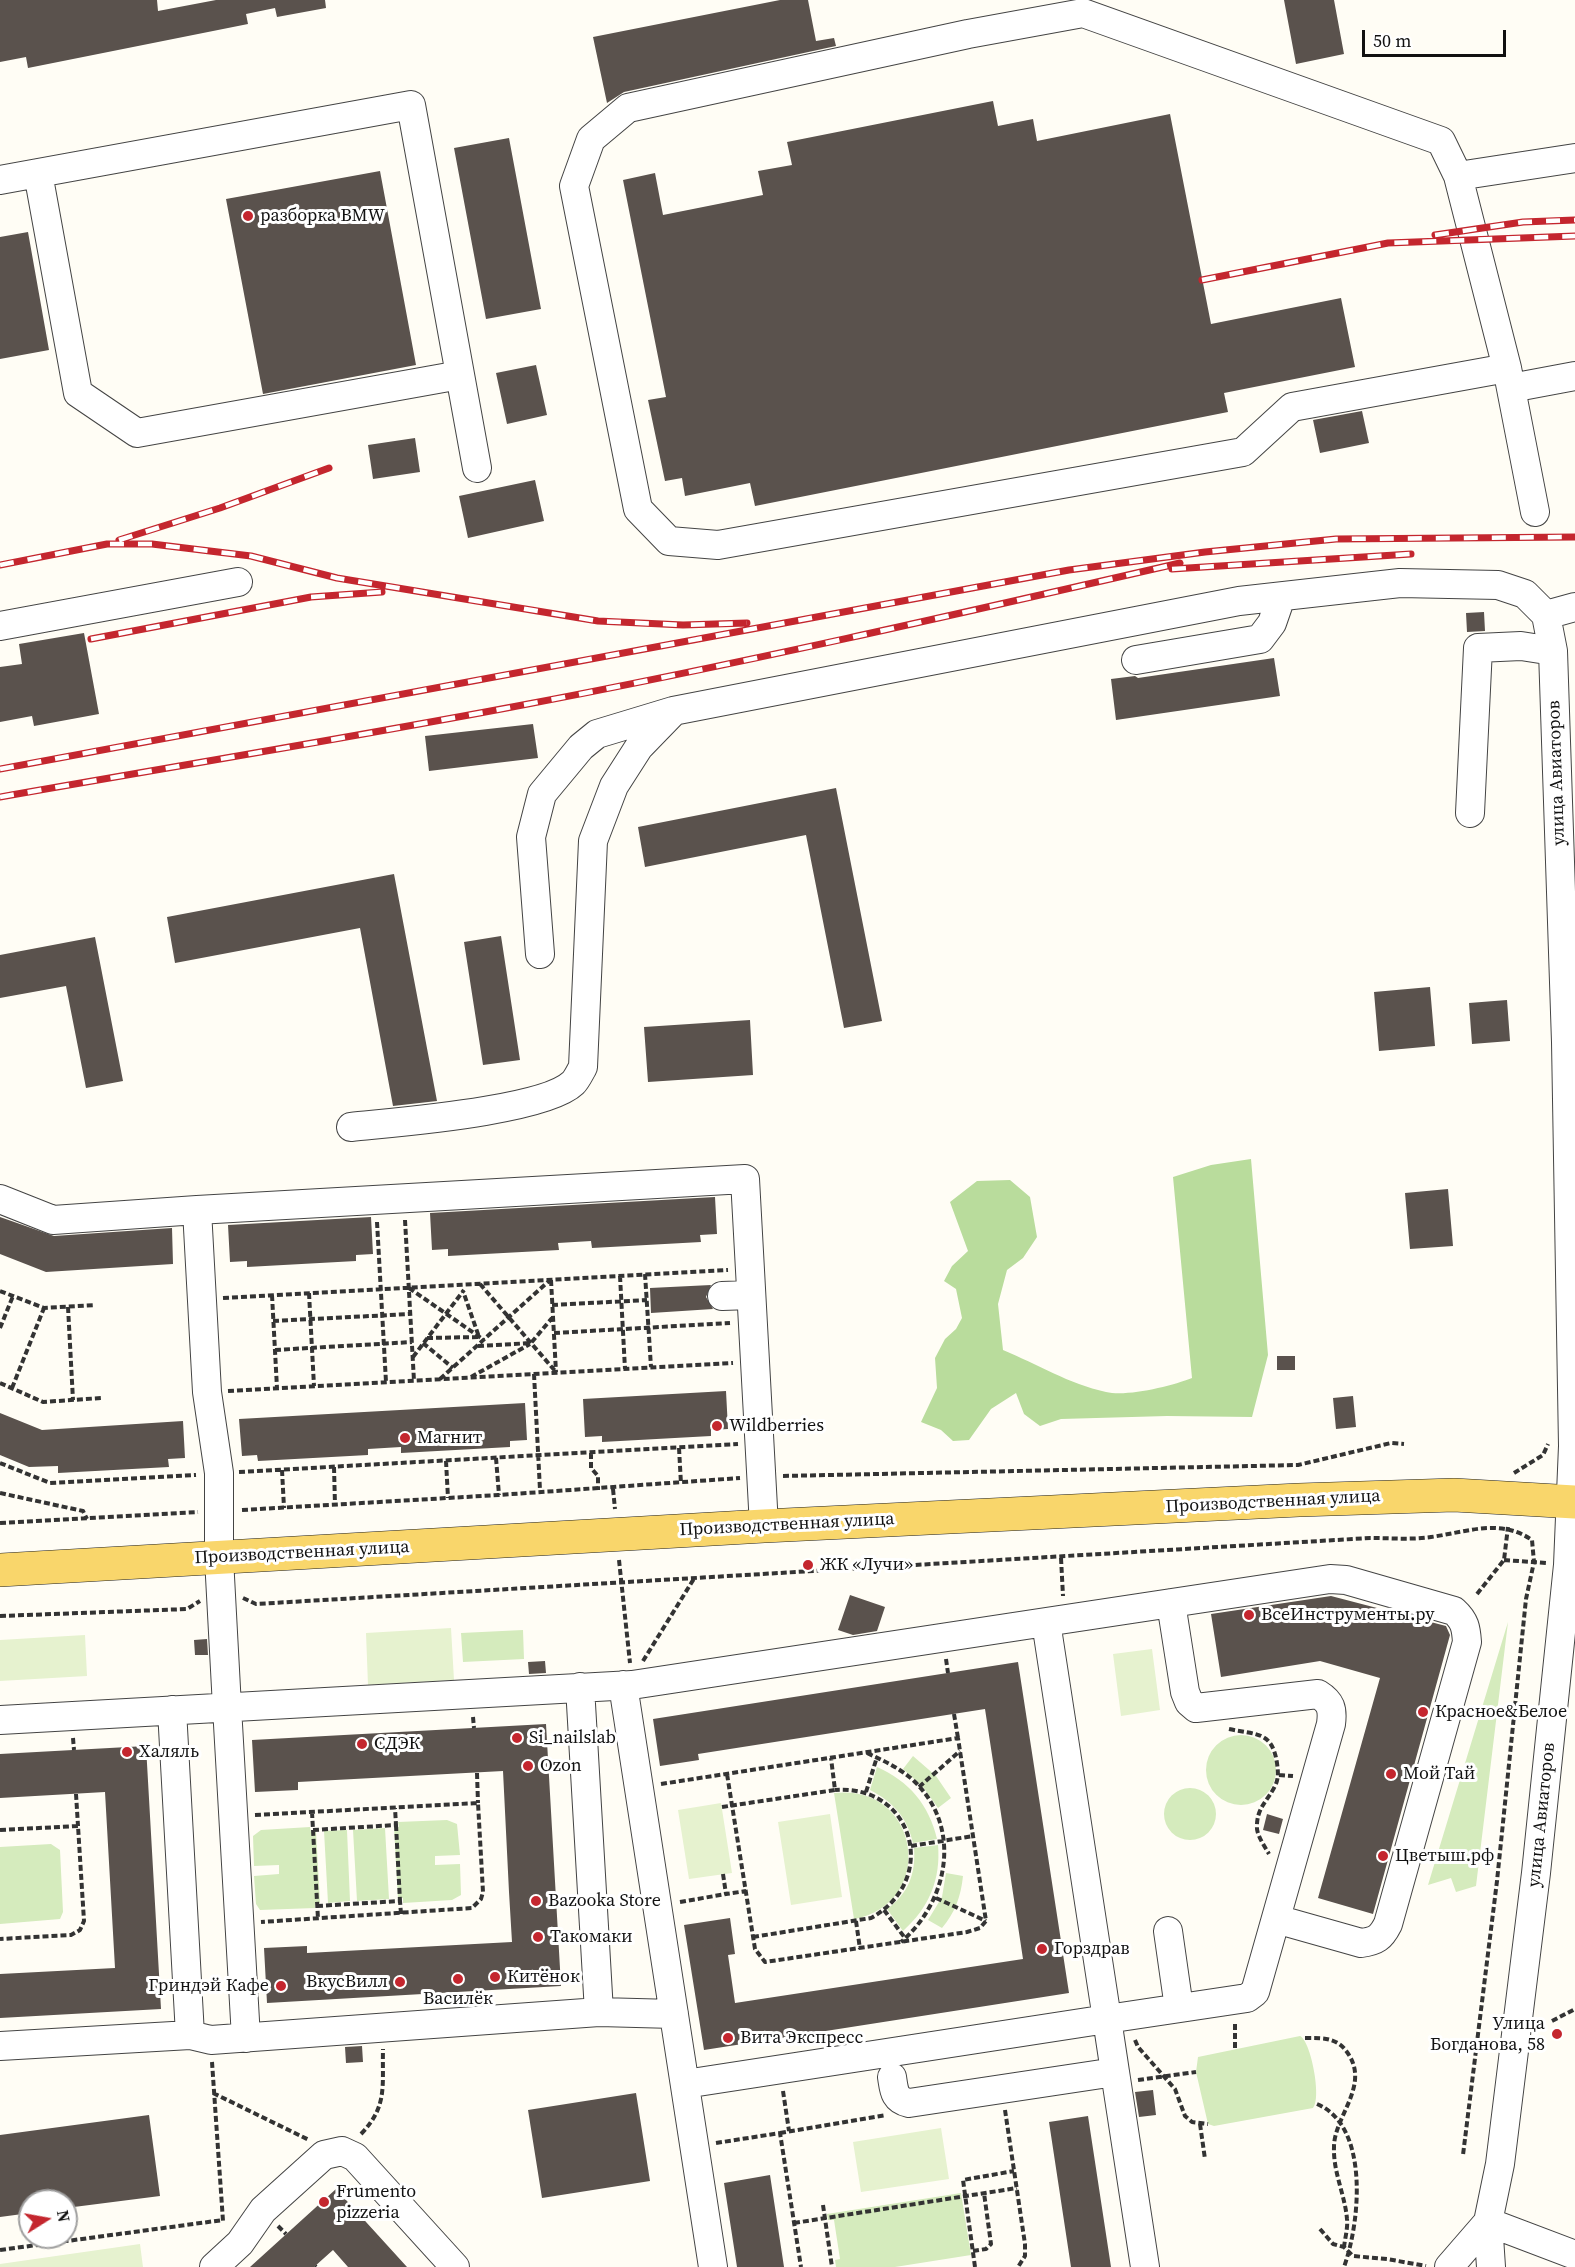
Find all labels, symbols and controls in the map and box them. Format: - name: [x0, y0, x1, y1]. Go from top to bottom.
- scale bar: [1365, 18, 1509, 56]
- text: 50 m: [1373, 28, 1411, 53]
- place label: разборка BMW: [260, 205, 385, 227]
- marker: разборка BMW: [241, 209, 255, 223]
- street label: улица Авиаторов: [1544, 700, 1570, 846]
- place label: Wildberries: [729, 1415, 824, 1437]
- marker: Wildberries: [710, 1419, 724, 1433]
- place label: Магнит: [417, 1427, 482, 1449]
- marker: Магнит: [398, 1431, 412, 1445]
- street label: Производственная улица: [1165, 1486, 1381, 1518]
- street label: Производственная улица: [679, 1509, 895, 1541]
- street label: Производственная улица: [194, 1537, 410, 1569]
- place label: ЖК «Лучи»: [820, 1554, 913, 1576]
- marker: ЖК «Лучи»: [801, 1558, 815, 1572]
- place label: ВсеИнструменты.ру: [1261, 1604, 1434, 1626]
- marker: ВсеИнструменты.ру: [1242, 1608, 1256, 1622]
- place label: Красное&Белое: [1435, 1701, 1567, 1723]
- marker: Красное&Белое: [1416, 1705, 1430, 1719]
- place label: Si_nailslab: [529, 1727, 616, 1749]
- marker: Si_nailslab: [510, 1731, 524, 1745]
- place label: СДЭК: [374, 1733, 420, 1755]
- marker: СДЭК: [355, 1737, 369, 1751]
- place label: Халяль: [139, 1741, 199, 1763]
- street label: улица Авиаторов: [1524, 1742, 1560, 1888]
- marker: Халяль: [120, 1745, 134, 1759]
- place label: Ozon: [540, 1755, 582, 1777]
- marker: Ozon: [521, 1759, 535, 1773]
- place label: Мой Тай: [1403, 1763, 1475, 1785]
- marker: Мой Тай: [1384, 1767, 1398, 1781]
- place label: Цветыш.рф: [1395, 1845, 1494, 1867]
- marker: Цветыш.рф: [1376, 1849, 1390, 1863]
- place label: Bazooka Store: [548, 1890, 661, 1912]
- marker: Bazooka Store: [529, 1894, 543, 1908]
- place label: Такомаки: [550, 1926, 633, 1948]
- marker: Такомаки: [531, 1930, 545, 1944]
- place label: Горздрав: [1054, 1938, 1130, 1960]
- marker: Горздрав: [1035, 1942, 1049, 1956]
- place label: Китёнок: [507, 1966, 580, 1988]
- marker: Китёнок: [488, 1970, 502, 1984]
- place label: ВкусВилл: [306, 1971, 388, 1993]
- marker: Василёк: [451, 1972, 465, 1986]
- place label: Гриндэй Кафе: [148, 1975, 269, 1997]
- marker: ВкусВилл: [393, 1975, 407, 1989]
- marker: Гриндэй Кафе: [274, 1979, 288, 1993]
- place label: Василёк: [423, 1988, 493, 2010]
- place label: Улица Богданова, 58: [1430, 2013, 1545, 2056]
- place label: Вита Экспресс: [740, 2027, 863, 2049]
- marker: Улица Богданова, 58: [1550, 2027, 1564, 2041]
- marker: Вита Экспресс: [721, 2031, 735, 2045]
- place label: Frumento pizzeria: [336, 2181, 416, 2224]
- north arrow: [18, 2189, 78, 2249]
- marker: Frumento pizzeria: [317, 2195, 331, 2209]
- text: N: [52, 2208, 76, 2224]

